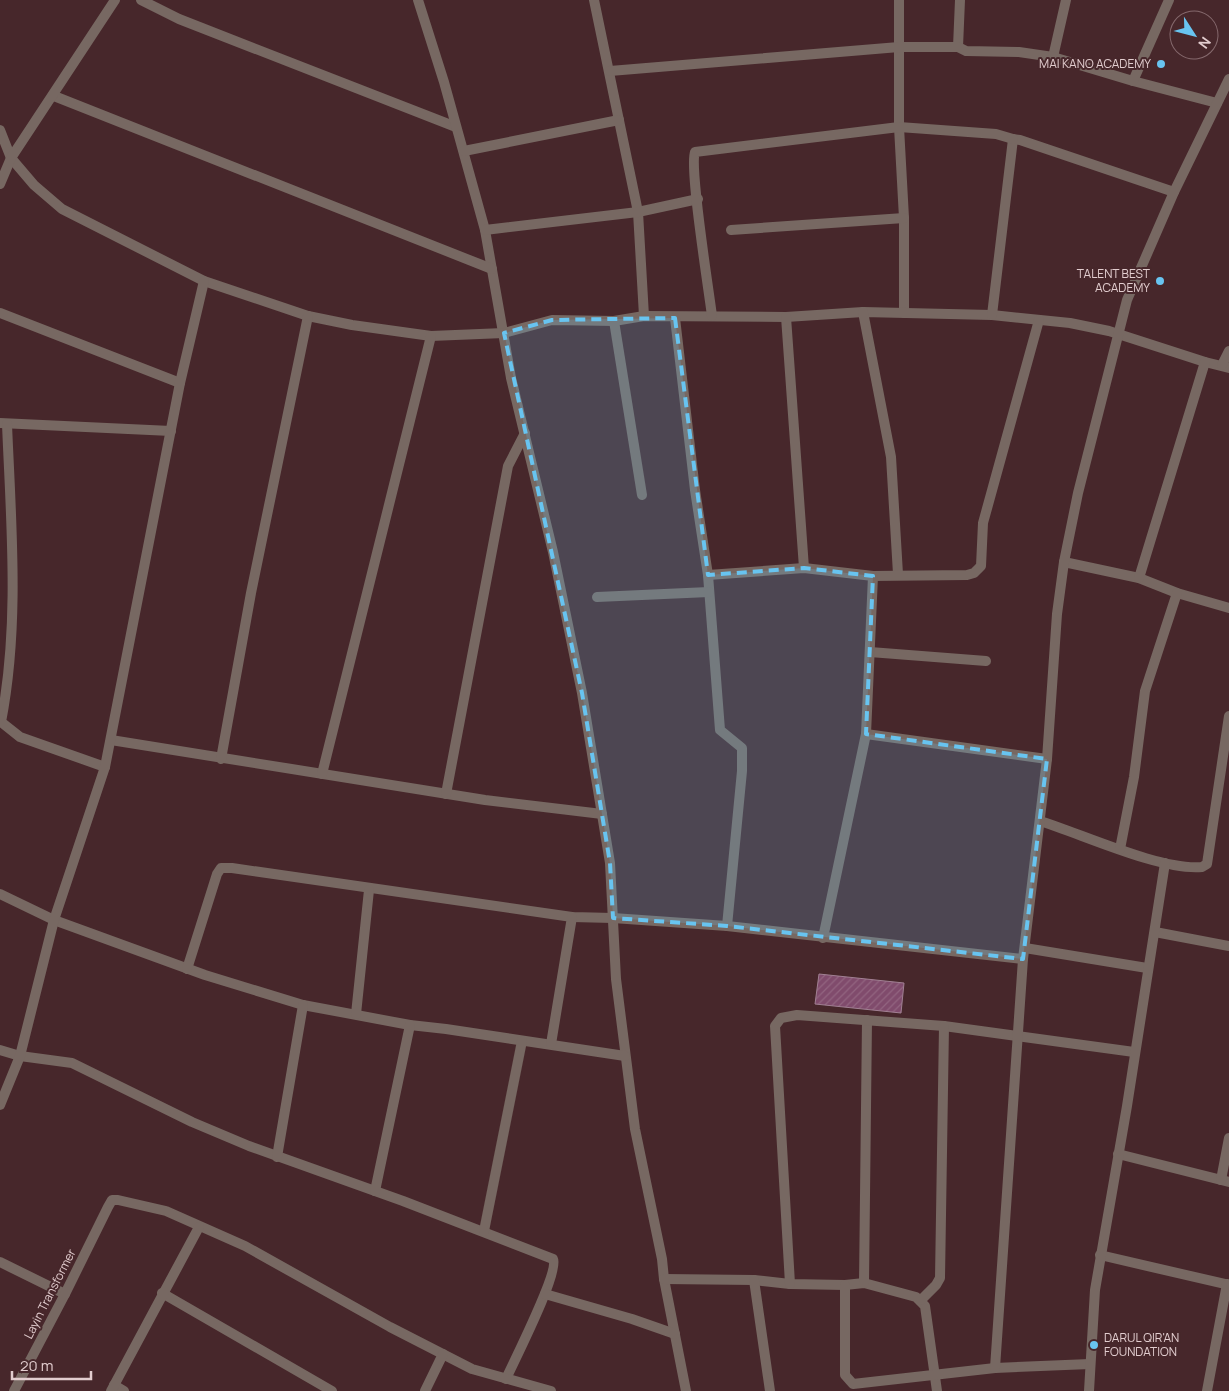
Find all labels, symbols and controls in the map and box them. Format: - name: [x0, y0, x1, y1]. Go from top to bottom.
- north arrow: [1169, 10, 1219, 60]
- text: N: [1194, 33, 1216, 53]
- place label: MAI KANO ACADEMY: [1039, 55, 1151, 72]
- marker: MAI KANO ACADEMY: [1155, 58, 1167, 70]
- place label: TALENT BEST ACADEMY: [1077, 265, 1151, 296]
- marker: TALENT BEST ACADEMY: [1154, 275, 1166, 287]
- street label: Layin Transformer: [20, 1245, 80, 1342]
- place label: DARUL QIR'AN FOUNDATION: [1104, 1329, 1179, 1360]
- marker: DARUL QIR'AN FOUNDATION: [1088, 1339, 1100, 1351]
- scale bar: [12, 1348, 91, 1380]
- text: 20 m: [20, 1355, 53, 1376]

